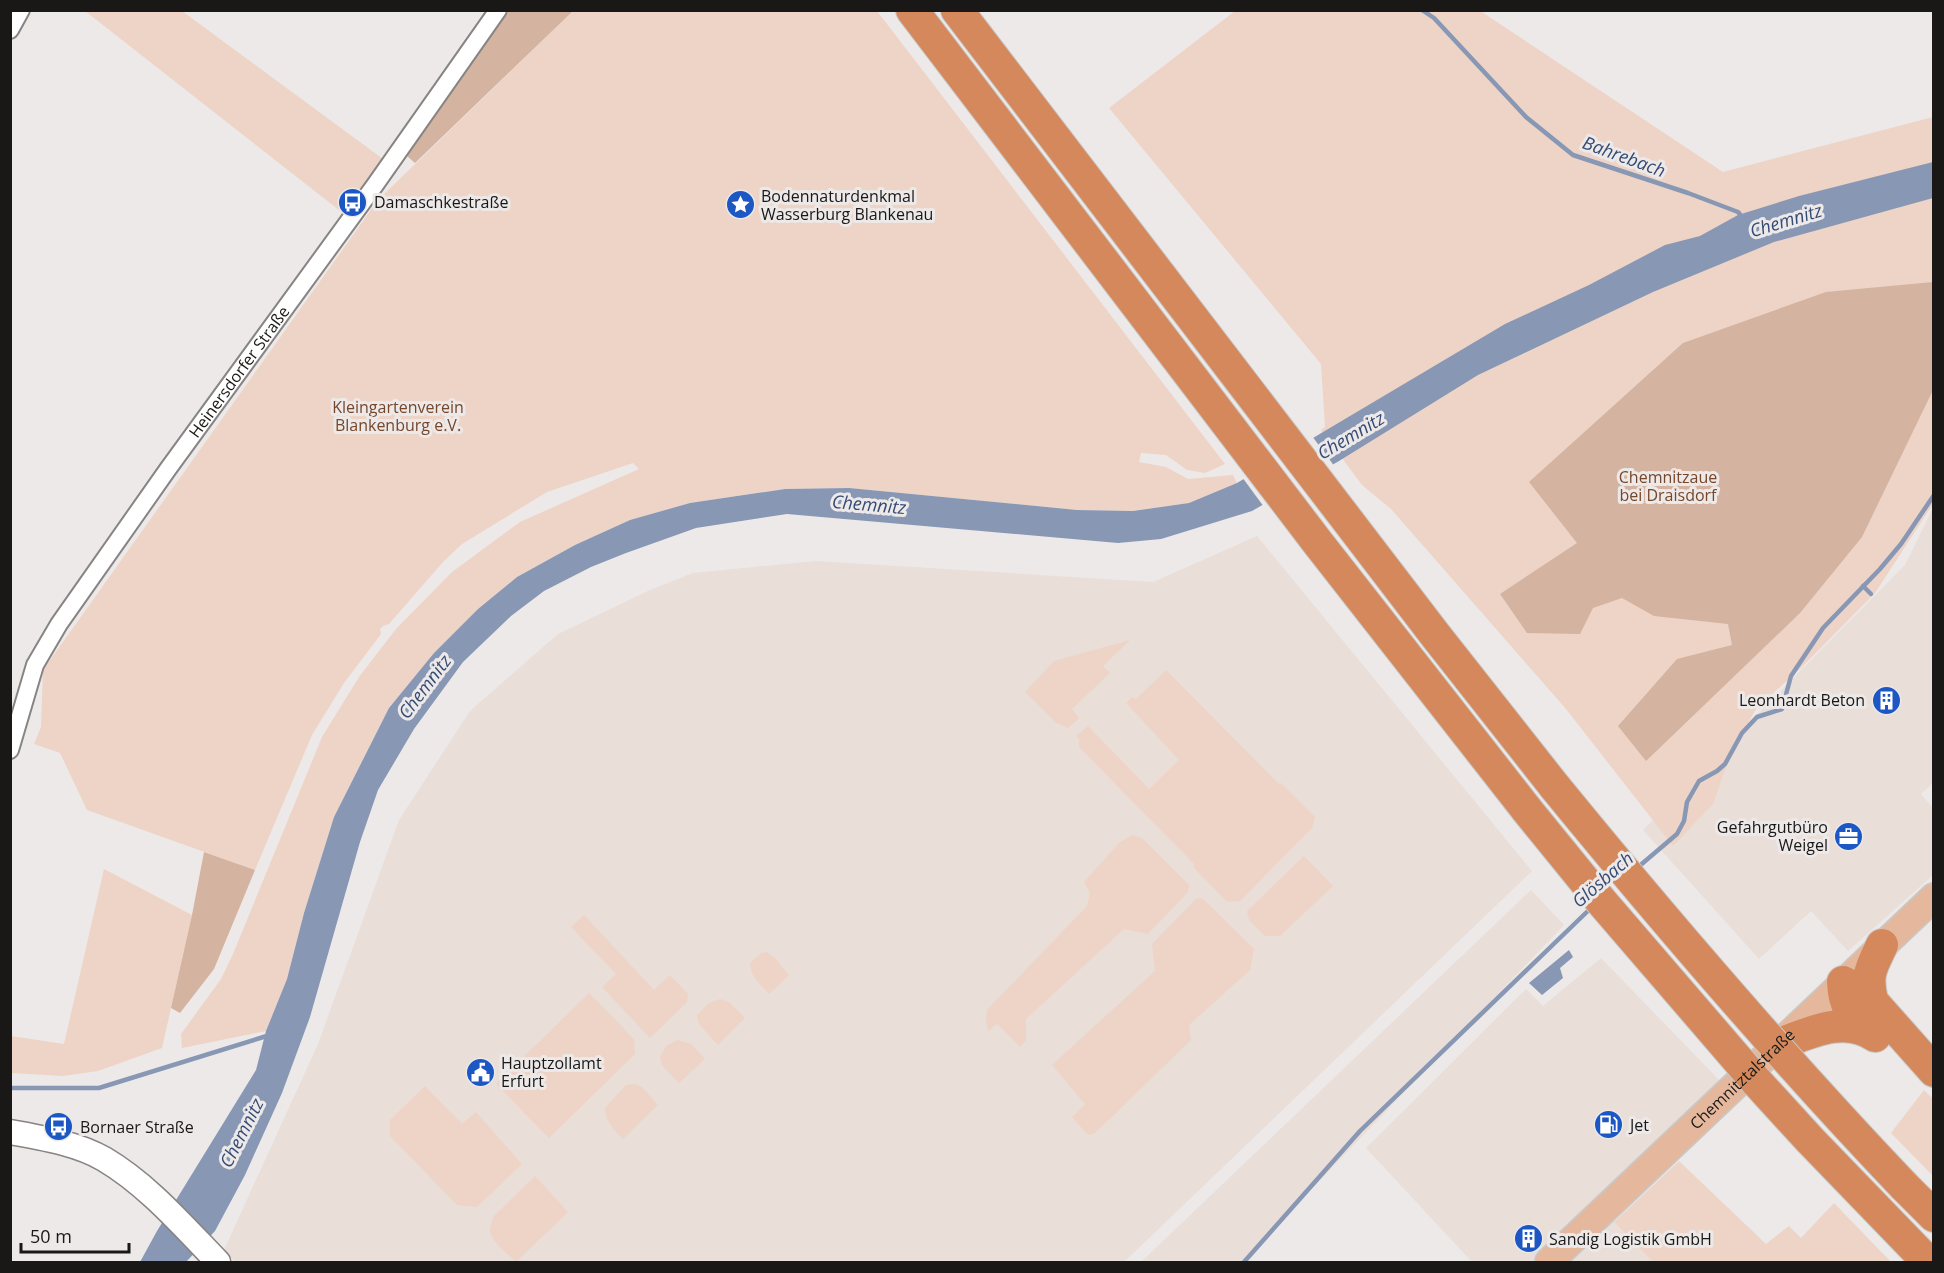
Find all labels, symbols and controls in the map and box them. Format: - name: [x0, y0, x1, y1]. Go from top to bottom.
- water label: Bahrebach: [1580, 130, 1669, 182]
- place label: Bodennaturdenkmal Wasserburg Blankenau: [761, 185, 933, 225]
- bus stop icon: Damaschkestraße: [337, 186, 369, 218]
- place icon: Bodennaturdenkmal Wasserburg Blankenau: [724, 189, 756, 221]
- place label: Damaschkestraße: [374, 191, 508, 213]
- water label: Chemnitz: [1747, 198, 1825, 242]
- street label: Heinersdorfer Straße: [184, 301, 294, 442]
- park label: Kleingartenverein Blankenburg e.V.: [332, 396, 464, 436]
- water label: Chemnitz: [1312, 406, 1389, 465]
- park label: Chemnitzaue bei Draisdorf: [1619, 466, 1718, 506]
- water label: Chemnitz: [831, 489, 907, 519]
- water label: Chemnitz: [392, 649, 456, 723]
- building icon: Leonhardt Beton: [1870, 684, 1902, 716]
- place label: Leonhardt Beton: [1739, 689, 1865, 711]
- place label: Gefahrgutbüro Weigel: [1717, 816, 1828, 856]
- office icon: Gefahrgutbüro Weigel: [1833, 820, 1865, 852]
- water label: Glösbach: [1567, 846, 1638, 913]
- street label: Chemnitztalstraße: [1685, 1024, 1799, 1134]
- place label: Hauptzollamt Erfurt: [501, 1052, 602, 1092]
- public building icon: Hauptzollamt Erfurt: [464, 1056, 496, 1088]
- water label: Chemnitz: [214, 1094, 269, 1171]
- fuel station icon: Jet: [1593, 1109, 1625, 1141]
- bus stop icon: Bornaer Straße: [43, 1111, 75, 1143]
- place label: Jet: [1628, 1114, 1649, 1136]
- place label: Bornaer Straße: [80, 1116, 194, 1138]
- scale bar: [21, 1216, 129, 1254]
- building icon: Sandig Logistik GmbH: [1512, 1223, 1544, 1255]
- text: 50 m: [30, 1224, 72, 1248]
- place label: Sandig Logistik GmbH: [1549, 1228, 1712, 1250]

